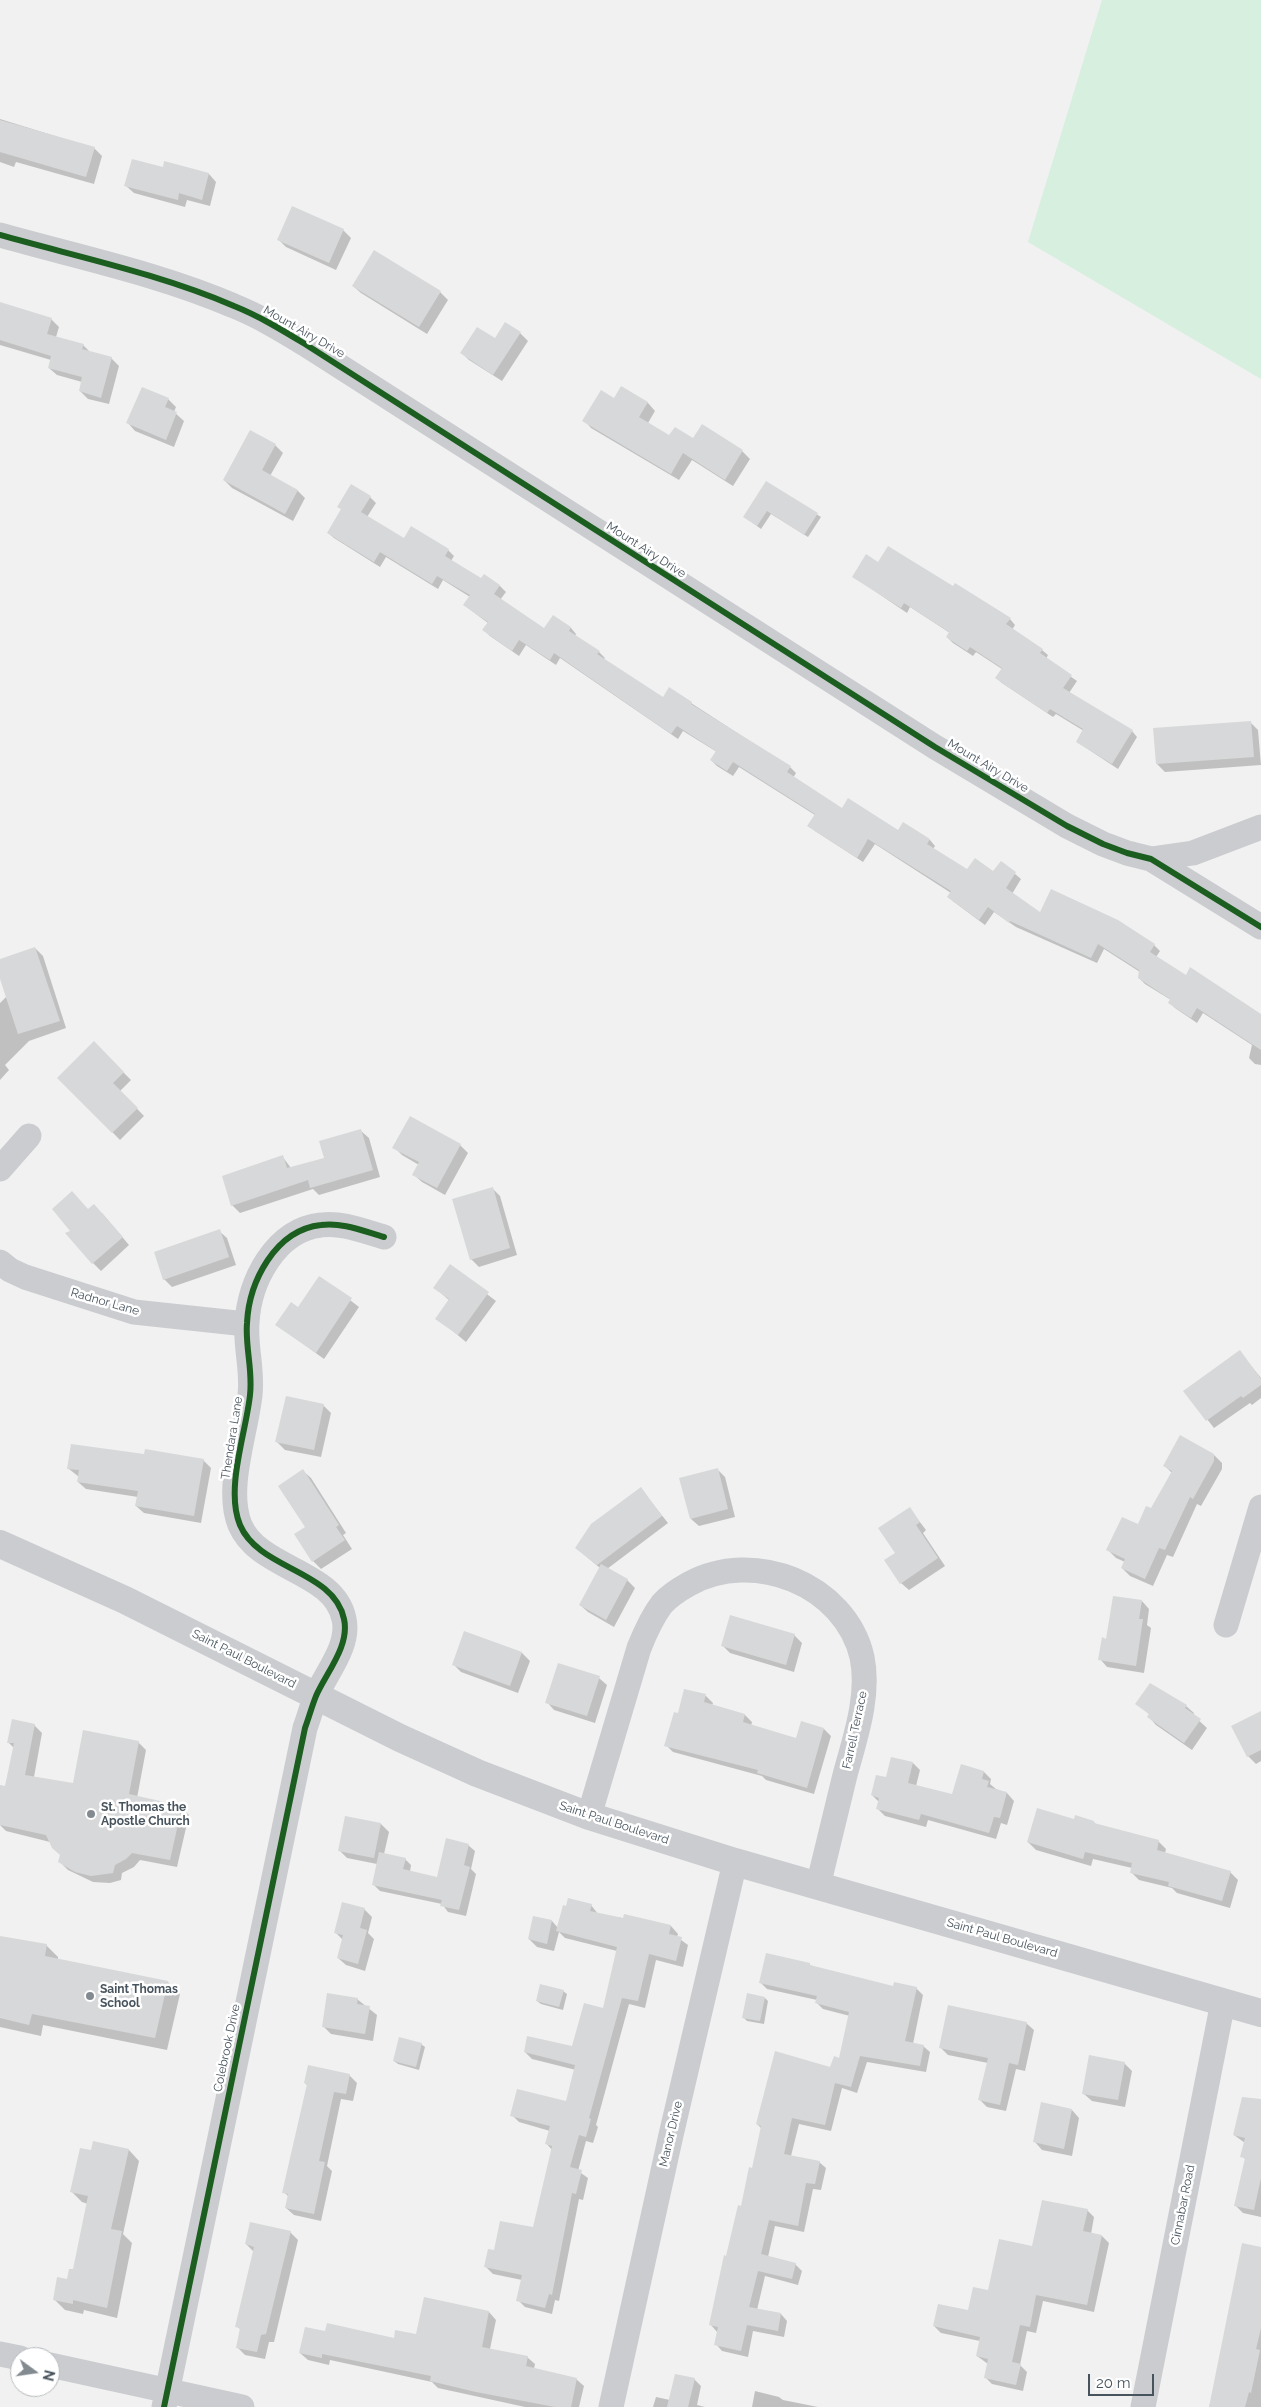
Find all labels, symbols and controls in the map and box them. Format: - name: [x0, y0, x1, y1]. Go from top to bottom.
- street label: Mount Airy Drive: [261, 303, 347, 361]
- street label: Mount Airy Drive: [604, 519, 688, 581]
- street label: Mount Airy Drive: [945, 736, 1031, 796]
- street label: Radnor Lane: [69, 1285, 141, 1319]
- street label: Thendara Lane: [218, 1396, 246, 1480]
- street label: Saint Paul Boulevard: [190, 1627, 298, 1691]
- street label: Farrell Terrace: [840, 1690, 870, 1770]
- street label: Saint Paul Boulevard: [557, 1798, 671, 1848]
- place label: St. Thomas the Apostle Church: [101, 1800, 190, 1828]
- marker: St. Thomas the Apostle Church: [85, 1808, 97, 1820]
- street label: Saint Paul Boulevard: [945, 1915, 1059, 1961]
- place label: Saint Thomas School: [100, 1982, 178, 2010]
- marker: Saint Thomas School: [84, 1990, 96, 2002]
- street label: Colebrook Drive: [211, 2003, 243, 2093]
- street label: Manor Drive: [656, 2100, 686, 2168]
- street label: Cinnabar Road: [1168, 2164, 1198, 2246]
- north arrow: [10, 2347, 60, 2397]
- scale bar: [1091, 2364, 1157, 2396]
- text: N: [40, 2368, 58, 2383]
- text: 20 m: [1096, 2374, 1131, 2392]

